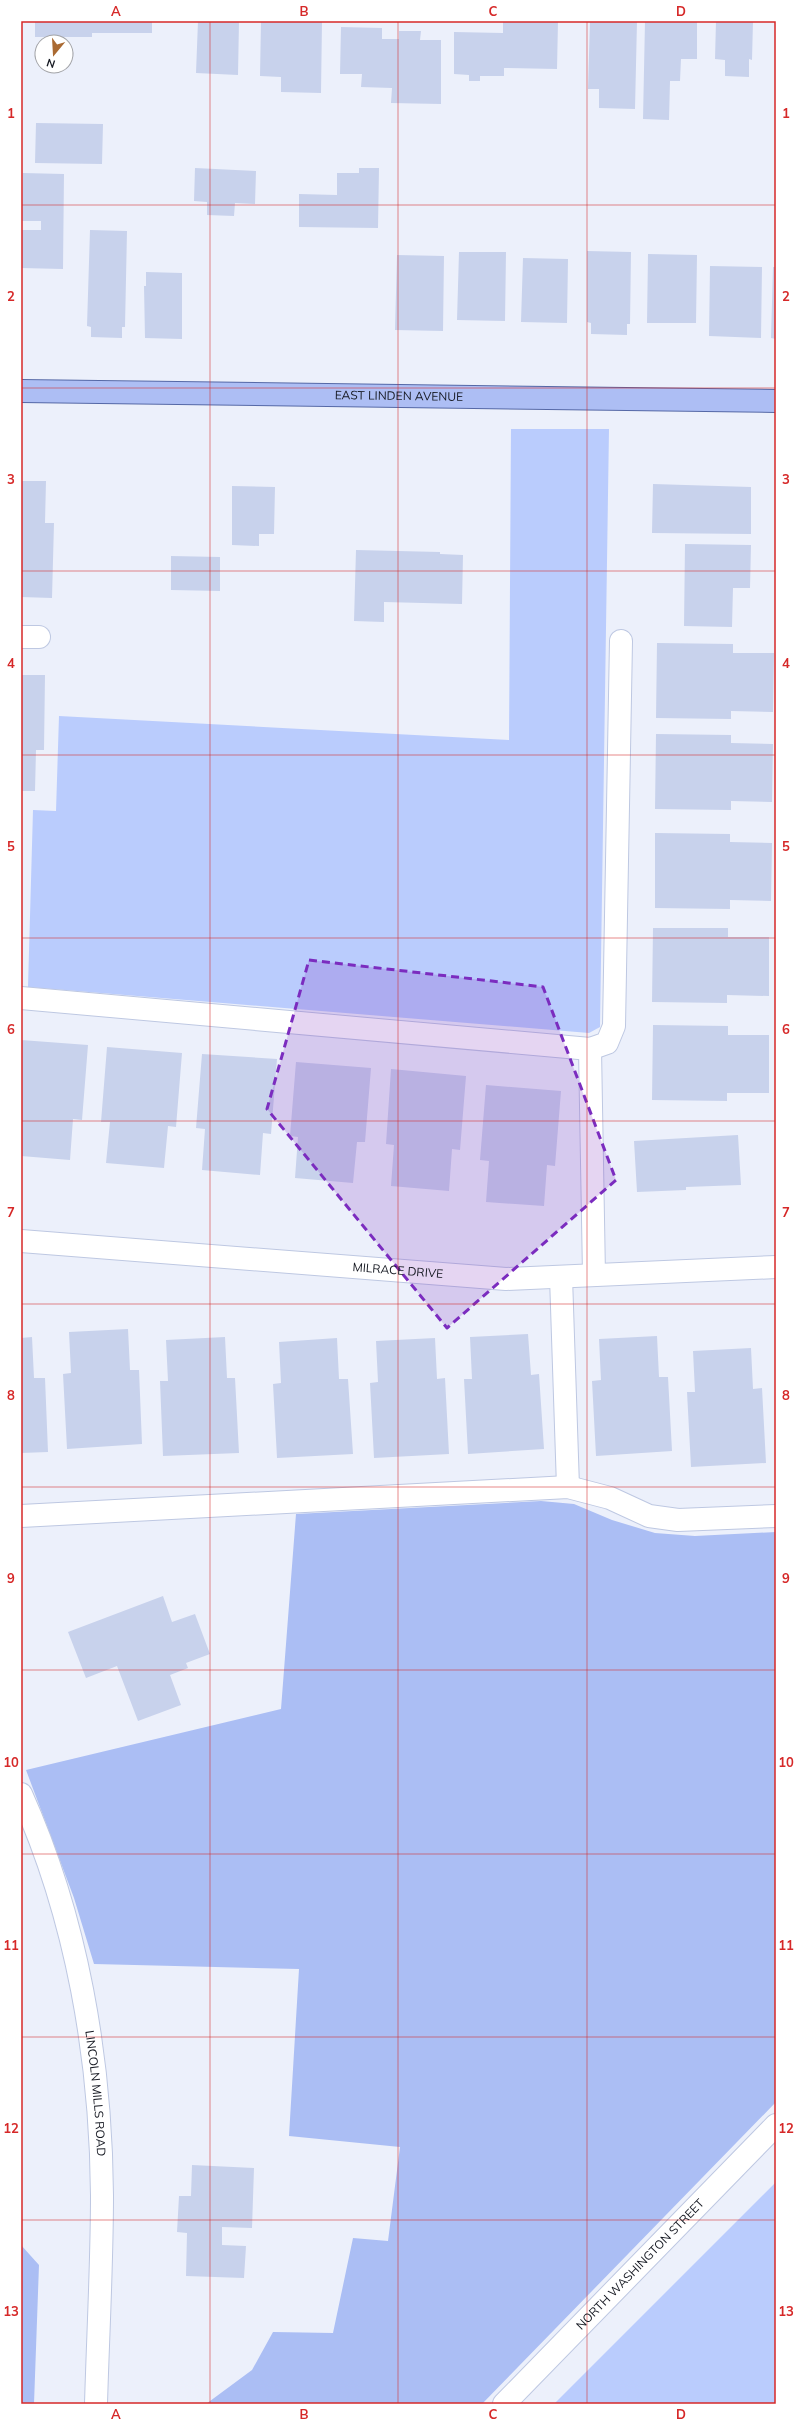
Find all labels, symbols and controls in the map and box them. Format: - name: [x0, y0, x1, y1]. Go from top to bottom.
- text: A: [111, 3, 121, 19]
- text: B: [300, 3, 309, 19]
- text: C: [489, 3, 498, 19]
- text: D: [676, 3, 686, 19]
- north arrow: [34, 34, 74, 74]
- text: N: [45, 56, 57, 71]
- text: 1: [7, 105, 15, 121]
- text: 1: [782, 105, 790, 121]
- text: 2: [7, 288, 15, 304]
- text: 2: [782, 288, 790, 304]
- street label: EAST LINDEN AVENUE: [335, 387, 463, 404]
- text: 3: [7, 471, 15, 487]
- text: 3: [782, 471, 790, 487]
- text: 4: [7, 655, 15, 671]
- text: 4: [782, 655, 790, 671]
- text: 5: [7, 838, 15, 854]
- text: 5: [782, 838, 790, 854]
- text: 6: [7, 1021, 15, 1037]
- text: 6: [782, 1021, 790, 1037]
- text: 7: [7, 1204, 15, 1220]
- text: 7: [782, 1204, 790, 1220]
- street label: MILRACE DRIVE: [352, 1259, 444, 1281]
- text: 8: [7, 1387, 15, 1403]
- text: 8: [782, 1387, 790, 1403]
- text: 9: [7, 1570, 15, 1586]
- text: 9: [782, 1570, 790, 1586]
- text: 10: [3, 1754, 19, 1770]
- text: 10: [778, 1754, 794, 1770]
- text: 11: [3, 1937, 19, 1953]
- text: 11: [778, 1937, 794, 1953]
- street label: LINCOLN MILLS ROAD: [82, 2029, 109, 2157]
- text: 12: [3, 2120, 19, 2136]
- text: 12: [778, 2120, 794, 2136]
- street label: NORTH WASHINGTON STREET: [573, 2195, 707, 2333]
- text: 13: [3, 2303, 19, 2319]
- text: 13: [778, 2303, 794, 2319]
- text: A: [111, 2406, 121, 2422]
- text: B: [300, 2406, 309, 2422]
- text: C: [489, 2406, 498, 2422]
- text: D: [676, 2406, 686, 2422]

